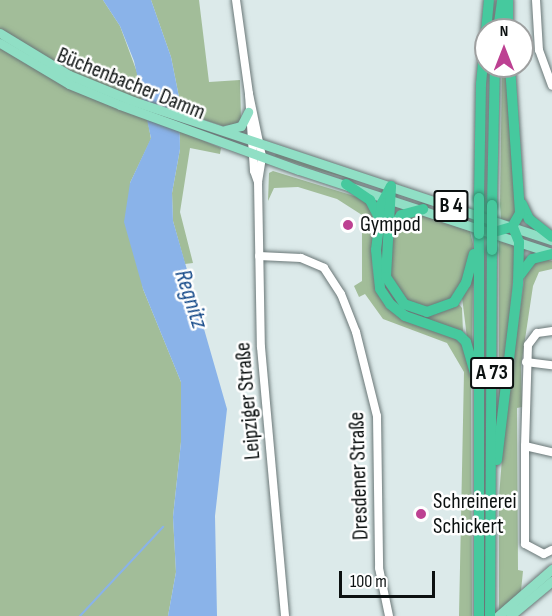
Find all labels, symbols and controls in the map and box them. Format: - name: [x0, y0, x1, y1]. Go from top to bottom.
- north arrow: [474, 18, 534, 78]
- text: N: [500, 22, 508, 41]
- street label: Büchenbacher Damm: [53, 42, 209, 126]
- road number: B 4: [433, 188, 469, 224]
- place label: Gympod: [360, 212, 421, 238]
- marker: Gympod: [341, 218, 355, 232]
- water label: Regnitz: [168, 266, 214, 332]
- street label: Leipziger Straße: [230, 341, 266, 461]
- road number: A 73: [470, 355, 514, 391]
- street label: Dresdener Straße: [344, 411, 374, 541]
- place label: Schreinerei Schickert: [433, 488, 517, 540]
- marker: Schreinerei Schickert: [414, 507, 428, 521]
- scale bar: [342, 559, 438, 597]
- text: 100 m: [350, 571, 387, 592]

